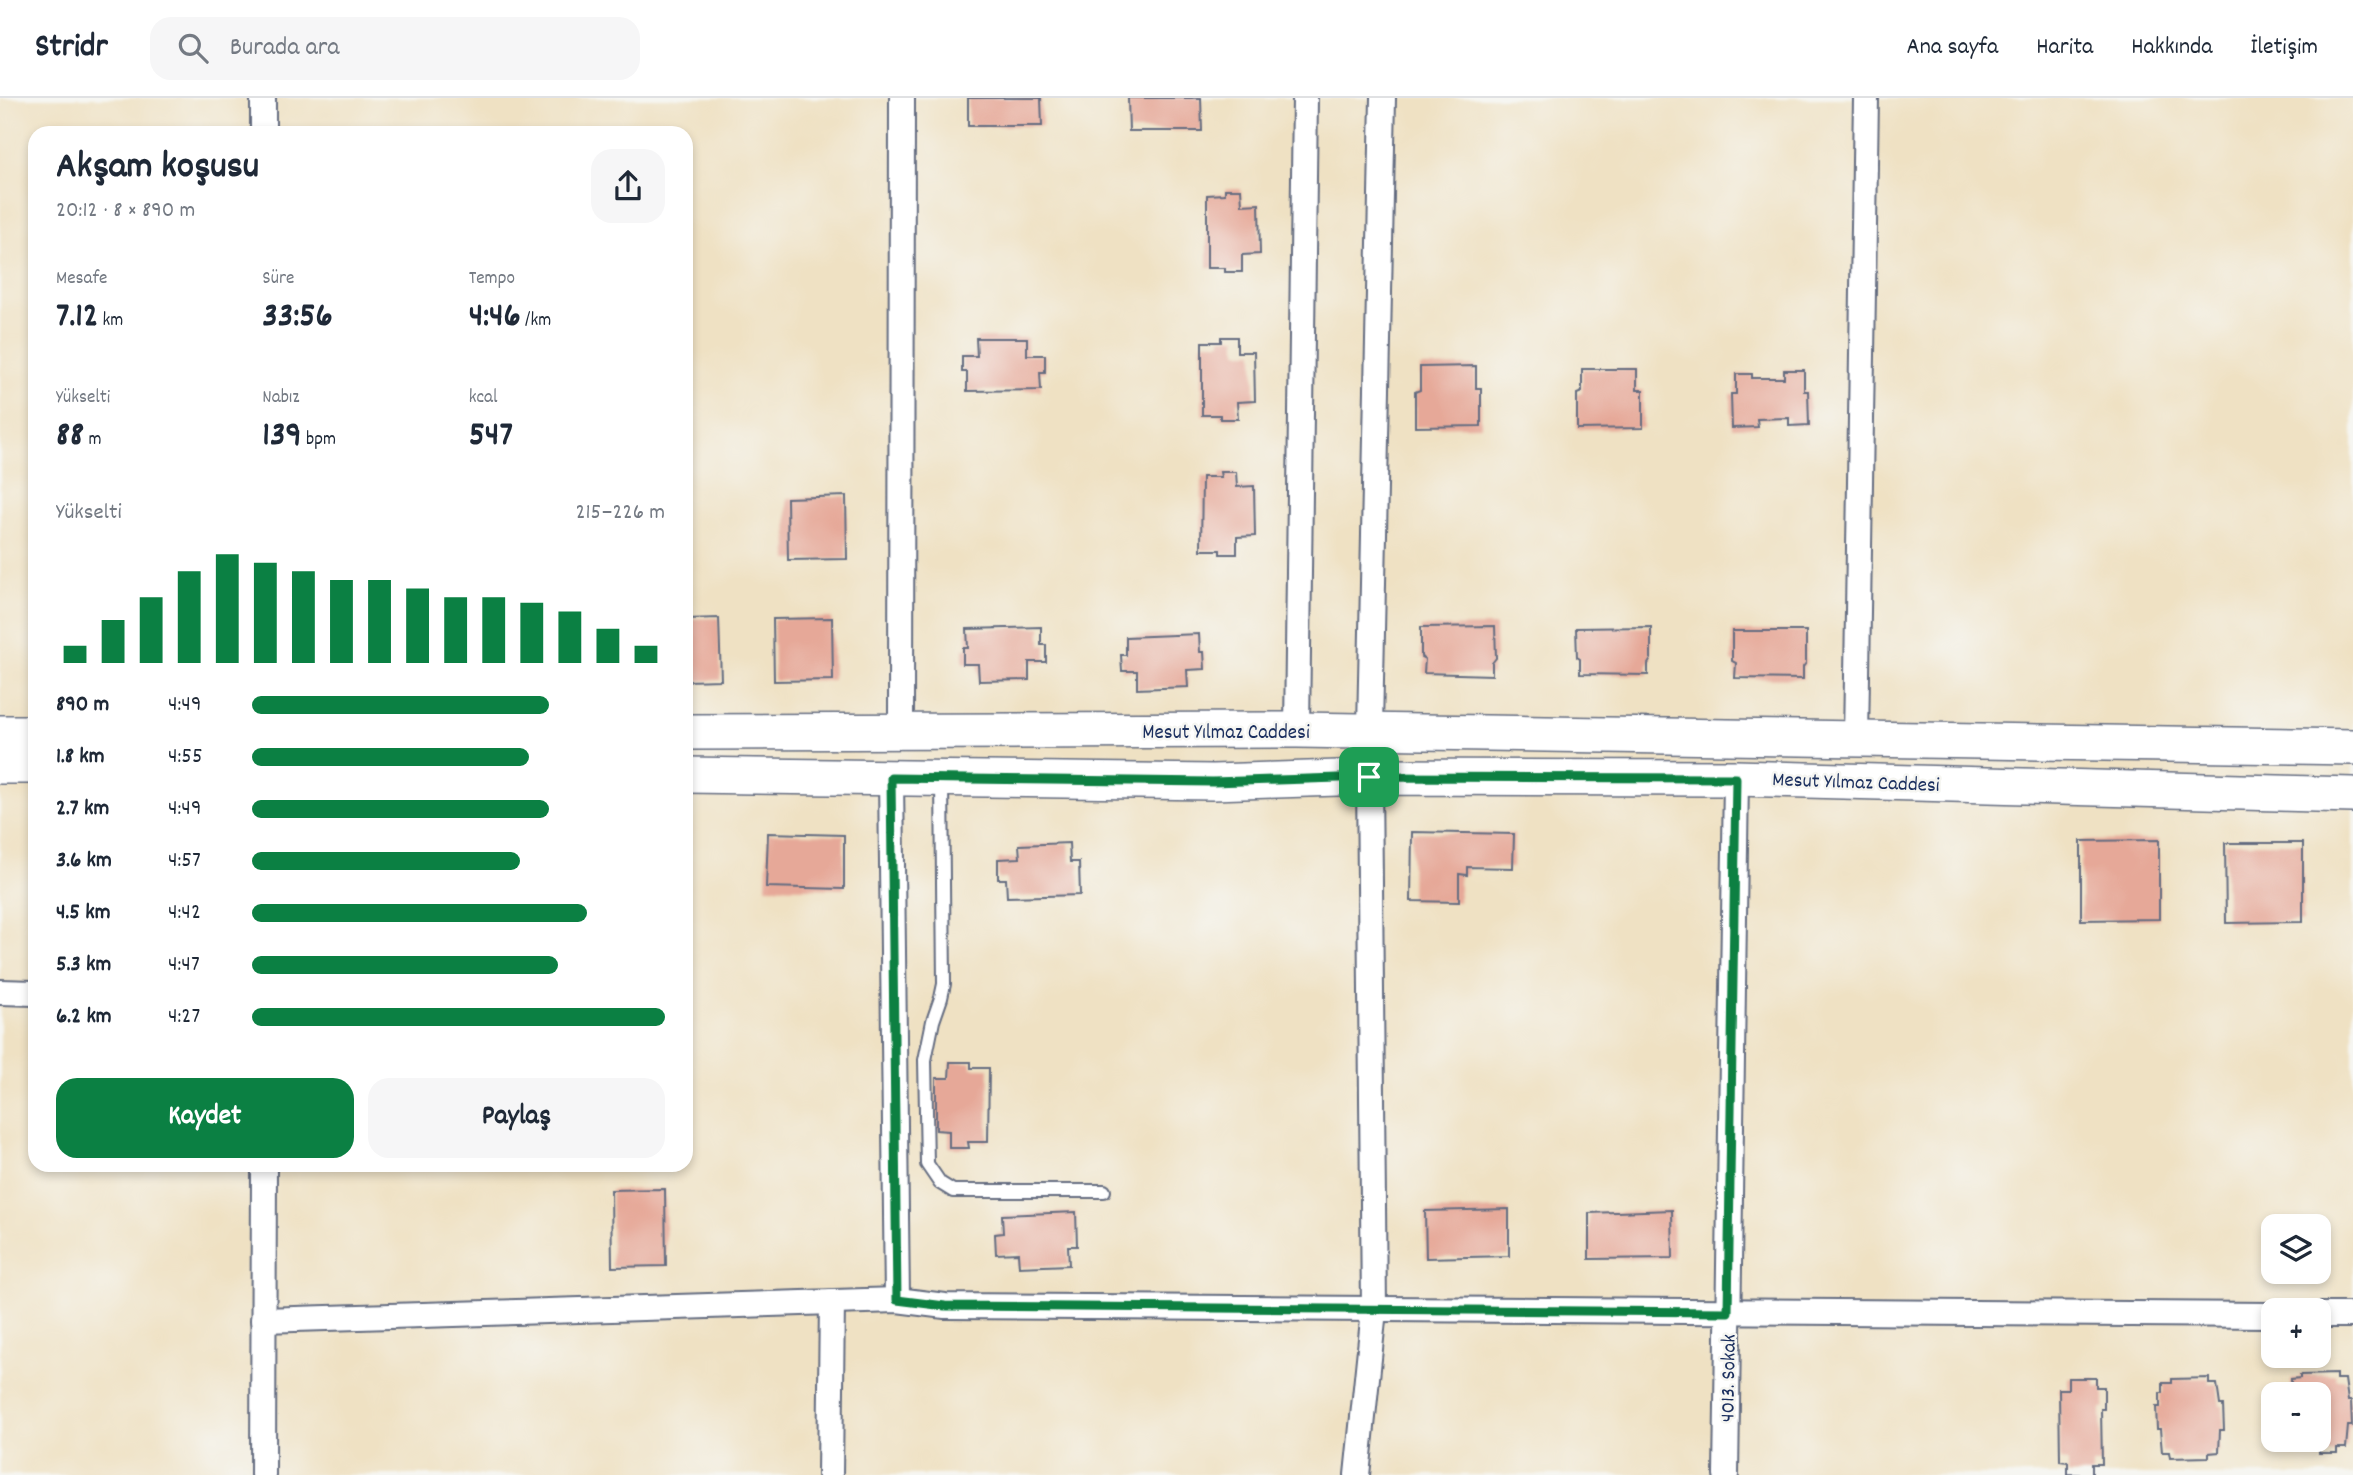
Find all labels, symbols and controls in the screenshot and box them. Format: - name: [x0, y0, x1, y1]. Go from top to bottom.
- search box: [150, 17, 640, 80]
- text: Stridr: [35, 25, 108, 72]
- icon: search: [174, 29, 212, 67]
- text: Burada ara: [230, 30, 339, 67]
- text: Ana sayfa: [1907, 31, 1998, 65]
- text: Harita: [2036, 31, 2093, 65]
- text: Hakkında: [2131, 31, 2213, 65]
- text: İletişim: [2251, 31, 2318, 65]
- text: Akşam koşusu: [56, 141, 259, 196]
- button: share: [591, 149, 665, 223]
- text: 20:12 · 8 × 890 m: [56, 195, 195, 228]
- text: Mesafe: [56, 266, 107, 293]
- text: Süre: [262, 266, 294, 293]
- text: Tempo: [469, 266, 515, 293]
- text: 7.12: [56, 293, 98, 343]
- text: 33:56: [262, 293, 333, 343]
- text: 4:46: [469, 293, 521, 343]
- text: km: [98, 308, 123, 335]
- text: /km: [521, 308, 551, 335]
- text: Yükselti: [56, 385, 110, 412]
- text: Nabız: [262, 385, 300, 412]
- text: kcal: [469, 385, 498, 412]
- text: 88: [56, 412, 84, 462]
- text: 139: [262, 412, 302, 462]
- text: 547: [469, 412, 513, 462]
- text: m: [84, 427, 101, 454]
- text: bpm: [302, 427, 336, 454]
- text: Yükselti: [56, 497, 122, 530]
- text: 215–226 m: [575, 497, 665, 530]
- text: 890 m: [56, 689, 109, 722]
- text: 4:49: [168, 689, 201, 722]
- street label: Mesut Yılmaz Caddesi: [1142, 719, 1310, 749]
- text: 1.8 km: [56, 741, 105, 774]
- text: 4:55: [168, 741, 203, 774]
- pin: [1339, 747, 1399, 807]
- icon: arrive: [1350, 758, 1388, 796]
- street label: Mesut Yılmaz Caddesi: [1772, 766, 1940, 802]
- text: 2.7 km: [56, 793, 109, 826]
- text: 4:49: [168, 793, 201, 826]
- text: 3.6 km: [56, 845, 112, 878]
- text: 4:57: [168, 845, 201, 878]
- text: 4.5 km: [56, 897, 111, 930]
- text: 4:42: [168, 897, 201, 930]
- text: 5.3 km: [56, 949, 111, 982]
- text: 4:47: [168, 949, 200, 982]
- text: 6.2 km: [56, 1001, 112, 1034]
- text: 4:27: [168, 1001, 200, 1034]
- button: Kaydet: [56, 1078, 354, 1158]
- button: Paylaş: [368, 1078, 665, 1158]
- map controls: [2261, 1214, 2331, 1452]
- button: layers: [2261, 1214, 2331, 1284]
- button: +: [2261, 1298, 2331, 1368]
- street label: 4013. Sokak: [1714, 1334, 1746, 1422]
- button: −: [2261, 1382, 2331, 1452]

